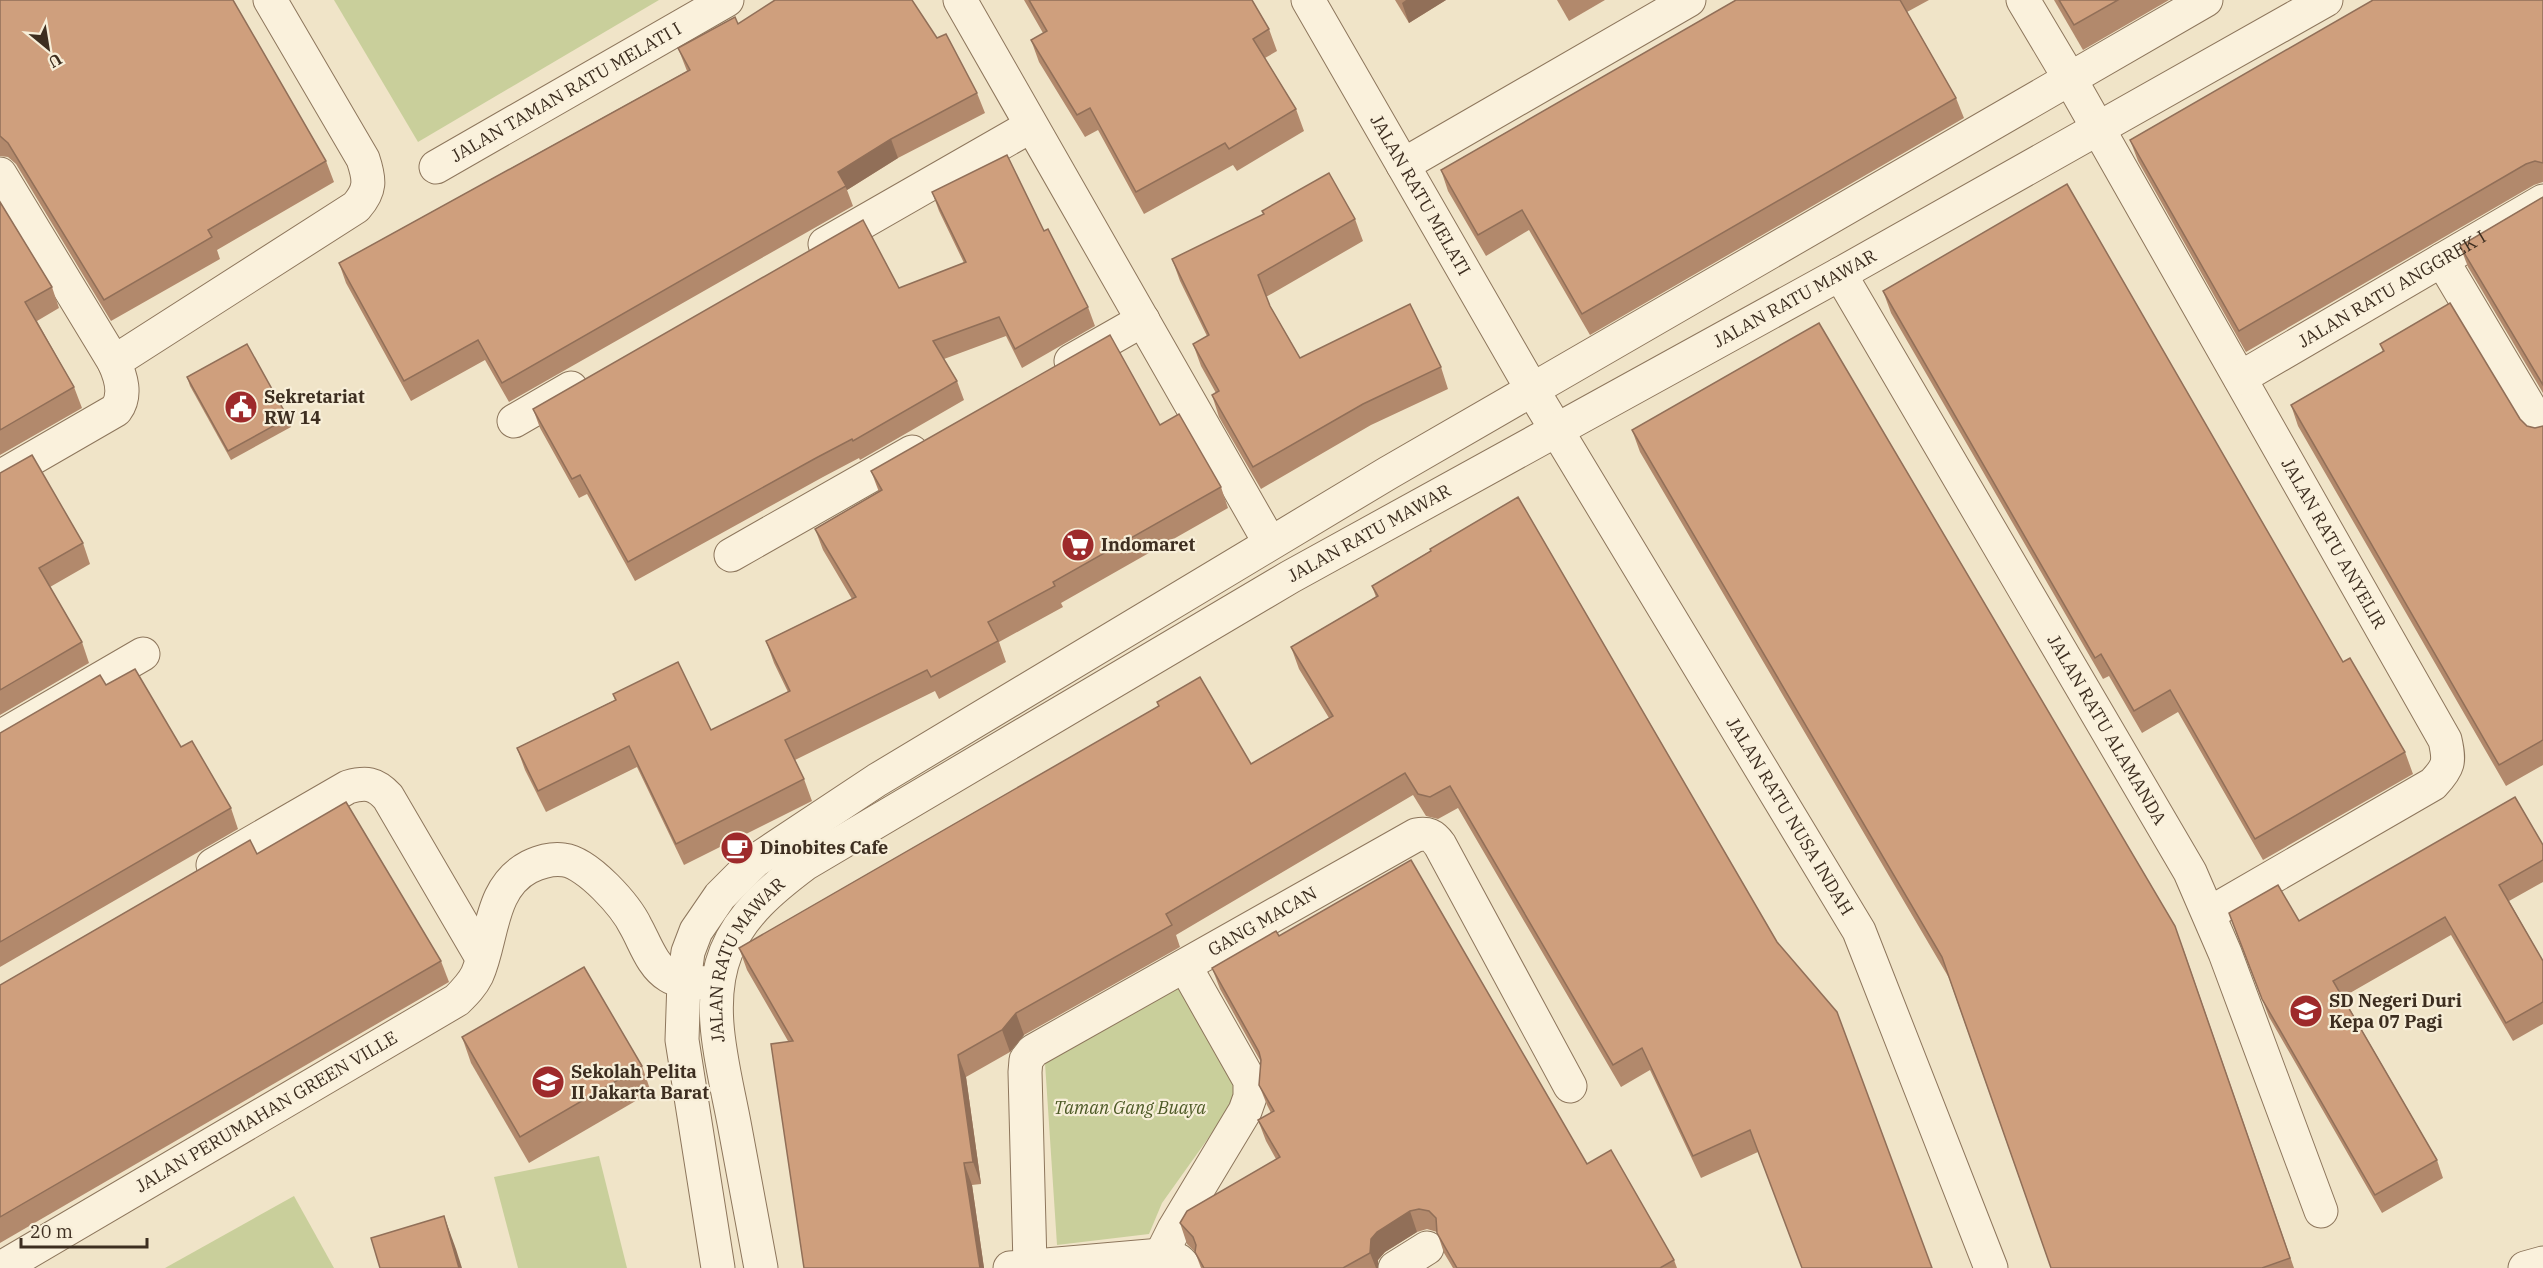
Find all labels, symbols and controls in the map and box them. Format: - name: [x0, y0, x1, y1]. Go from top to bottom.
- street label: JALAN TAMAN RATU MELATI I: [447, 17, 685, 167]
- north arrow: [18, 18, 78, 78]
- text: U: [45, 49, 66, 73]
- street label: JALAN RATU MELATI: [1365, 110, 1476, 279]
- street label: JALAN RATU ANGGREK I: [2294, 225, 2490, 353]
- street label: JALAN RATU MAWAR: [1709, 244, 1880, 353]
- place label: Sekretariat RW 14: [264, 385, 365, 429]
- public building icon: Sekretariat RW 14: [223, 389, 259, 425]
- street label: JALAN RATU ANYELIR: [2276, 454, 2392, 633]
- street label: JALAN RATU MAWAR: [1283, 479, 1455, 587]
- supermarket icon: Indomaret: [1060, 527, 1096, 563]
- place label: Indomaret: [1101, 533, 1195, 556]
- street label: JALAN RATU ALAMANDA: [2042, 630, 2172, 829]
- street label: JALAN RATU NUSA INDAH: [1722, 713, 1859, 920]
- cafe icon: Dinobites Cafe: [719, 830, 755, 866]
- place label: Dinobites Cafe: [760, 836, 888, 859]
- street label: JALAN RATU MAWAR: [704, 872, 790, 1044]
- street label: GANG MACAN: [1204, 881, 1321, 961]
- place label: SD Negeri Duri Kepa 07 Pagi: [2329, 989, 2462, 1033]
- school or university icon: SD Negeri Duri Kepa 07 Pagi: [2288, 993, 2324, 1029]
- street label: JALAN PERUMAHAN GREEN VILLE: [131, 1026, 401, 1197]
- place label: Sekolah Pelita II Jakarta Barat: [571, 1060, 709, 1104]
- school or university icon: Sekolah Pelita II Jakarta Barat: [530, 1064, 566, 1100]
- park label: Taman Gang Buaya: [1054, 1096, 1206, 1119]
- scale bar: [21, 1211, 147, 1249]
- text: 20 m: [30, 1220, 73, 1243]

